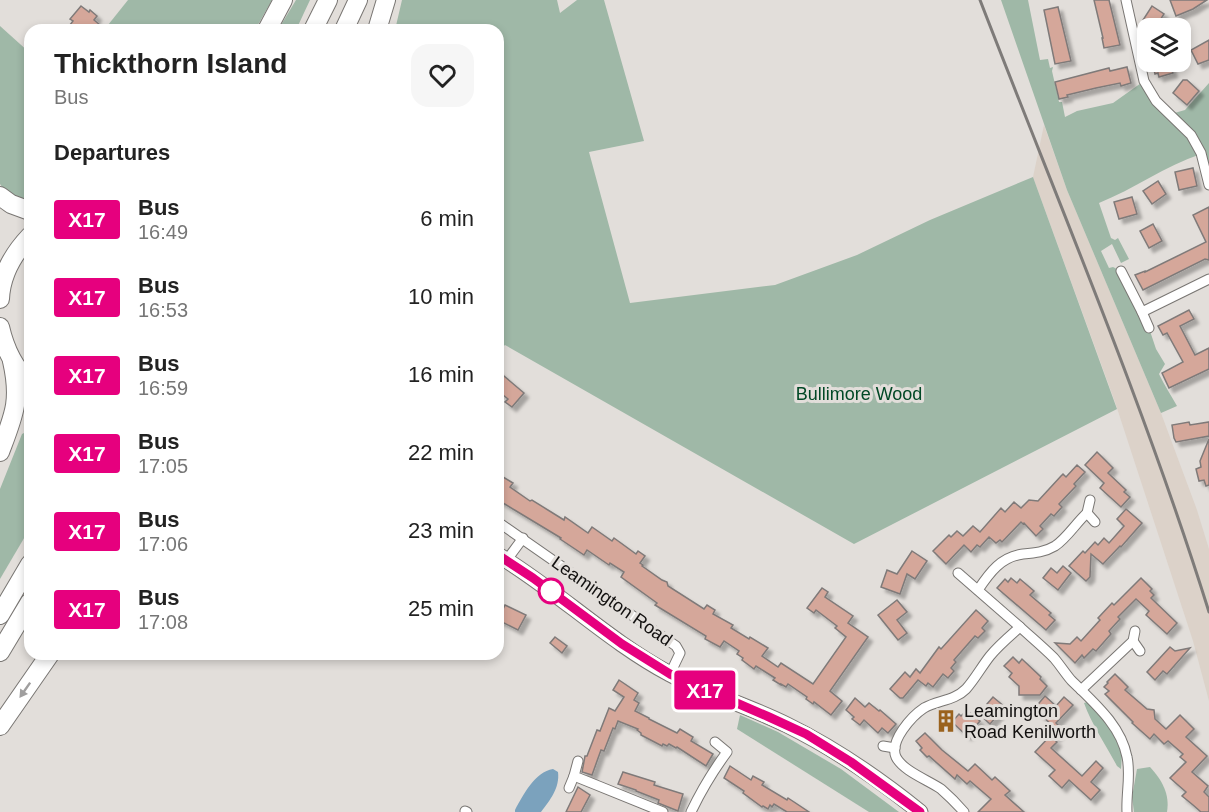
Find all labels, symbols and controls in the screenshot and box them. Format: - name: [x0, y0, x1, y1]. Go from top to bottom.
- map controls: [1137, 18, 1191, 72]
- button: layers: [1137, 18, 1191, 72]
- button: heart: [411, 44, 474, 107]
- text: Thickthorn Island: [54, 48, 287, 79]
- text: Bus: [54, 86, 88, 108]
- text: Departures: [54, 140, 170, 165]
- text: Bus: [138, 195, 180, 220]
- text: 6 min: [420, 206, 474, 231]
- text: X17: [68, 208, 106, 231]
- text: 16:49: [138, 221, 188, 243]
- text: Bus: [138, 273, 180, 298]
- text: 10 min: [408, 284, 474, 309]
- text: X17: [68, 286, 106, 309]
- text: 16:53: [138, 299, 188, 321]
- text: Bus: [138, 351, 180, 376]
- text: 16 min: [408, 362, 474, 387]
- text: X17: [68, 364, 106, 387]
- text: 16:59: [138, 377, 188, 399]
- park label: Bullimore Wood: [796, 384, 922, 404]
- text: Bus: [138, 429, 180, 454]
- text: 22 min: [408, 440, 474, 465]
- text: X17: [68, 442, 106, 465]
- text: 17:05: [138, 455, 188, 477]
- text: Bus: [138, 507, 180, 532]
- text: 23 min: [408, 518, 474, 543]
- text: X17: [68, 520, 106, 543]
- text: 17:06: [138, 533, 188, 555]
- street label: Leamington Road: [548, 552, 676, 650]
- unlabelled marker: [538, 578, 564, 604]
- text: Bus: [138, 585, 180, 610]
- text: 25 min: [408, 596, 474, 621]
- text: X17: [68, 598, 106, 621]
- text: 17:08: [138, 611, 188, 633]
- line badge: X17: [670, 670, 740, 710]
- text: X17: [686, 679, 724, 702]
- one-way arrow: [19, 681, 31, 697]
- place label: Leamington Road Kenilworth: [964, 701, 1096, 742]
- building icon: Leamington Road Kenilworth: [933, 708, 959, 734]

